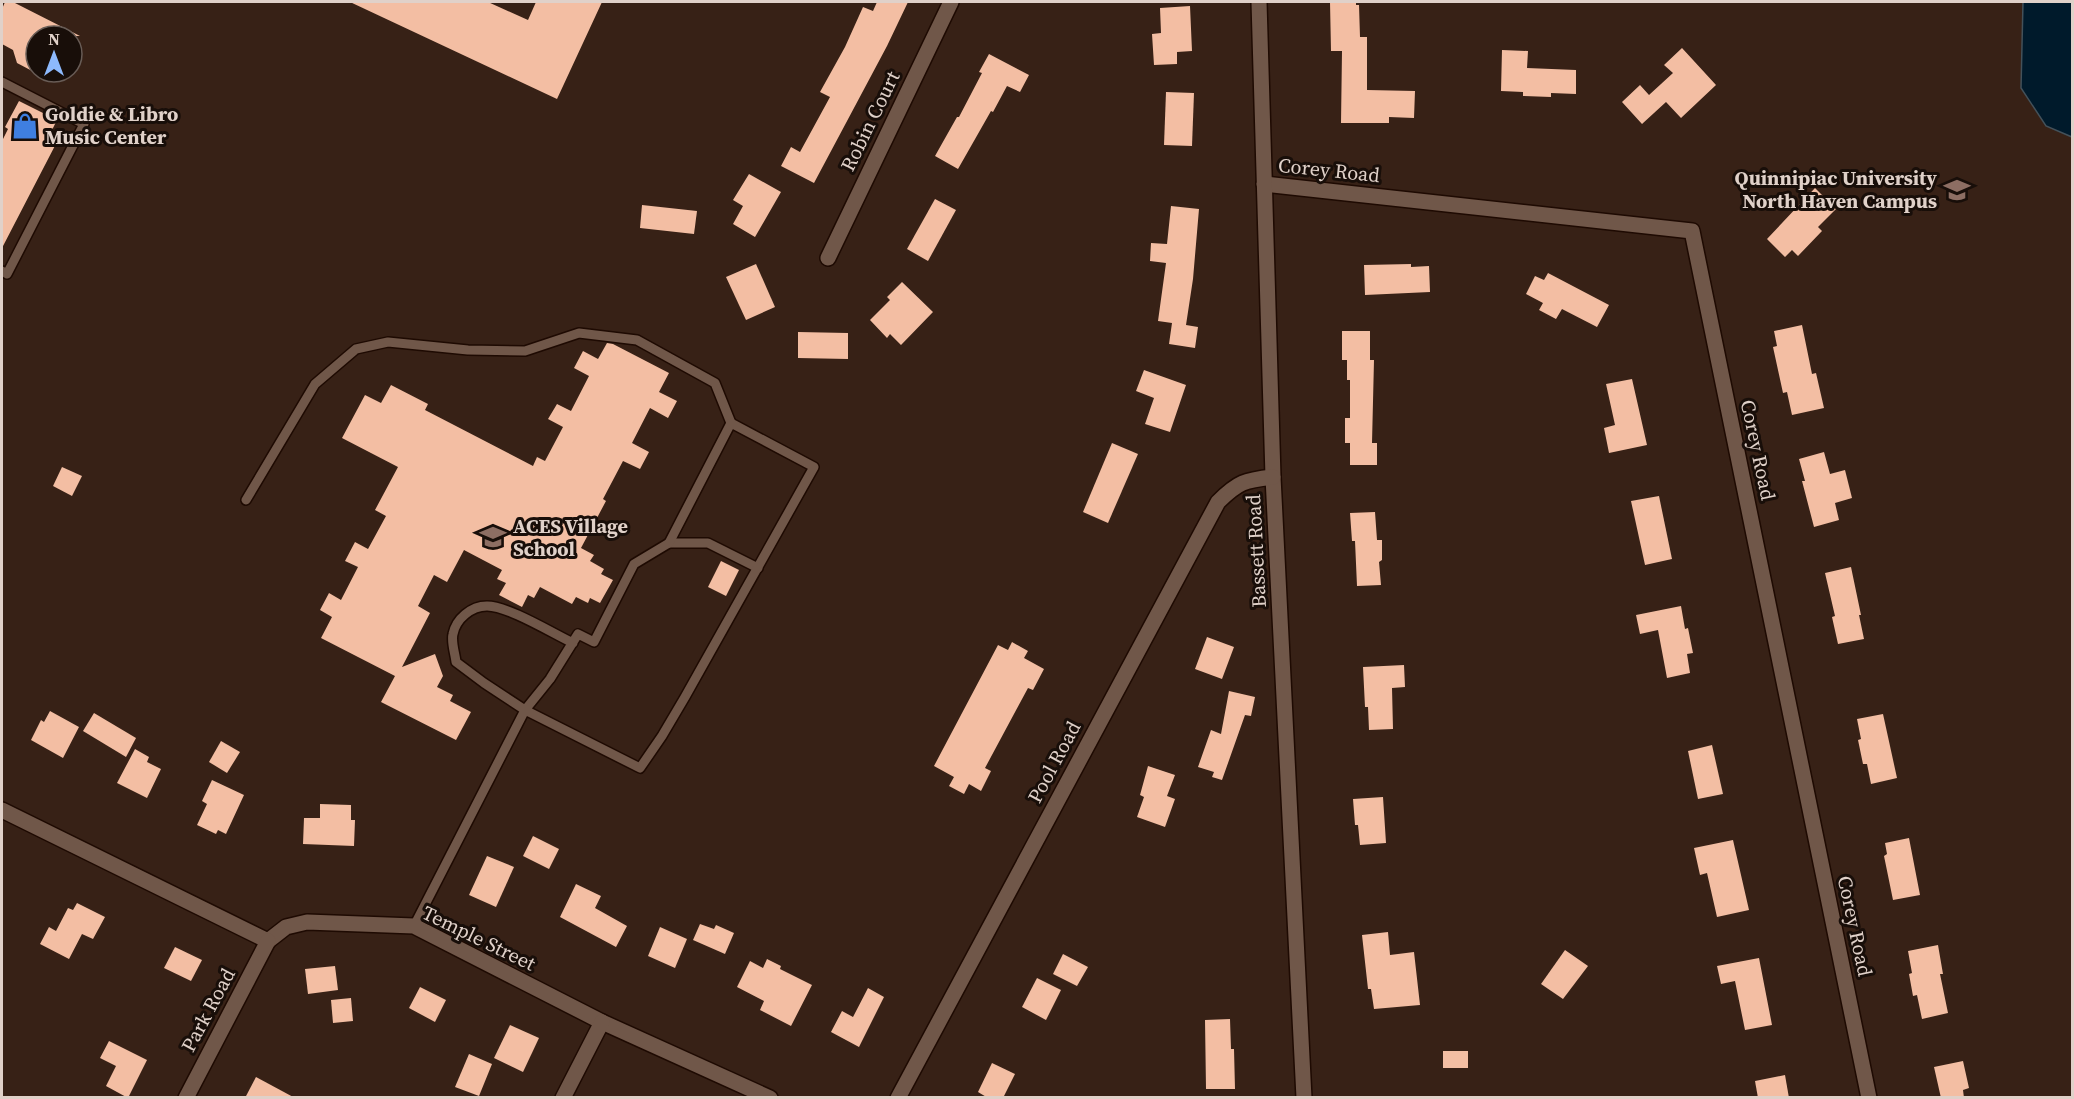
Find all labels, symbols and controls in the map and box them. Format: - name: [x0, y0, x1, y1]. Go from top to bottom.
- north arrow: [24, 24, 84, 84]
- text: N: [48, 28, 60, 50]
- street label: Robin Court: [834, 66, 907, 176]
- place label: Goldie & Libro Music Center: [45, 100, 178, 151]
- shop icon: Goldie & Libro Music Center: [10, 111, 40, 141]
- street label: Corey Road: [1277, 151, 1382, 189]
- place label: Quinnipiac University North Haven Campus: [1735, 164, 1937, 215]
- school or university icon: Quinnipiac University North Haven Campus: [1942, 175, 1972, 205]
- street label: Corey Road: [1734, 397, 1782, 503]
- street label: Bassett Road: [1239, 493, 1273, 608]
- place label: ACES Village School: [513, 512, 628, 563]
- school or university icon: ACES Village School: [478, 522, 508, 552]
- street label: Pool Road: [1021, 716, 1088, 808]
- street label: Corey Road: [1831, 873, 1879, 979]
- street label: Temple Street: [418, 899, 541, 978]
- street label: Park Road: [174, 963, 242, 1057]

